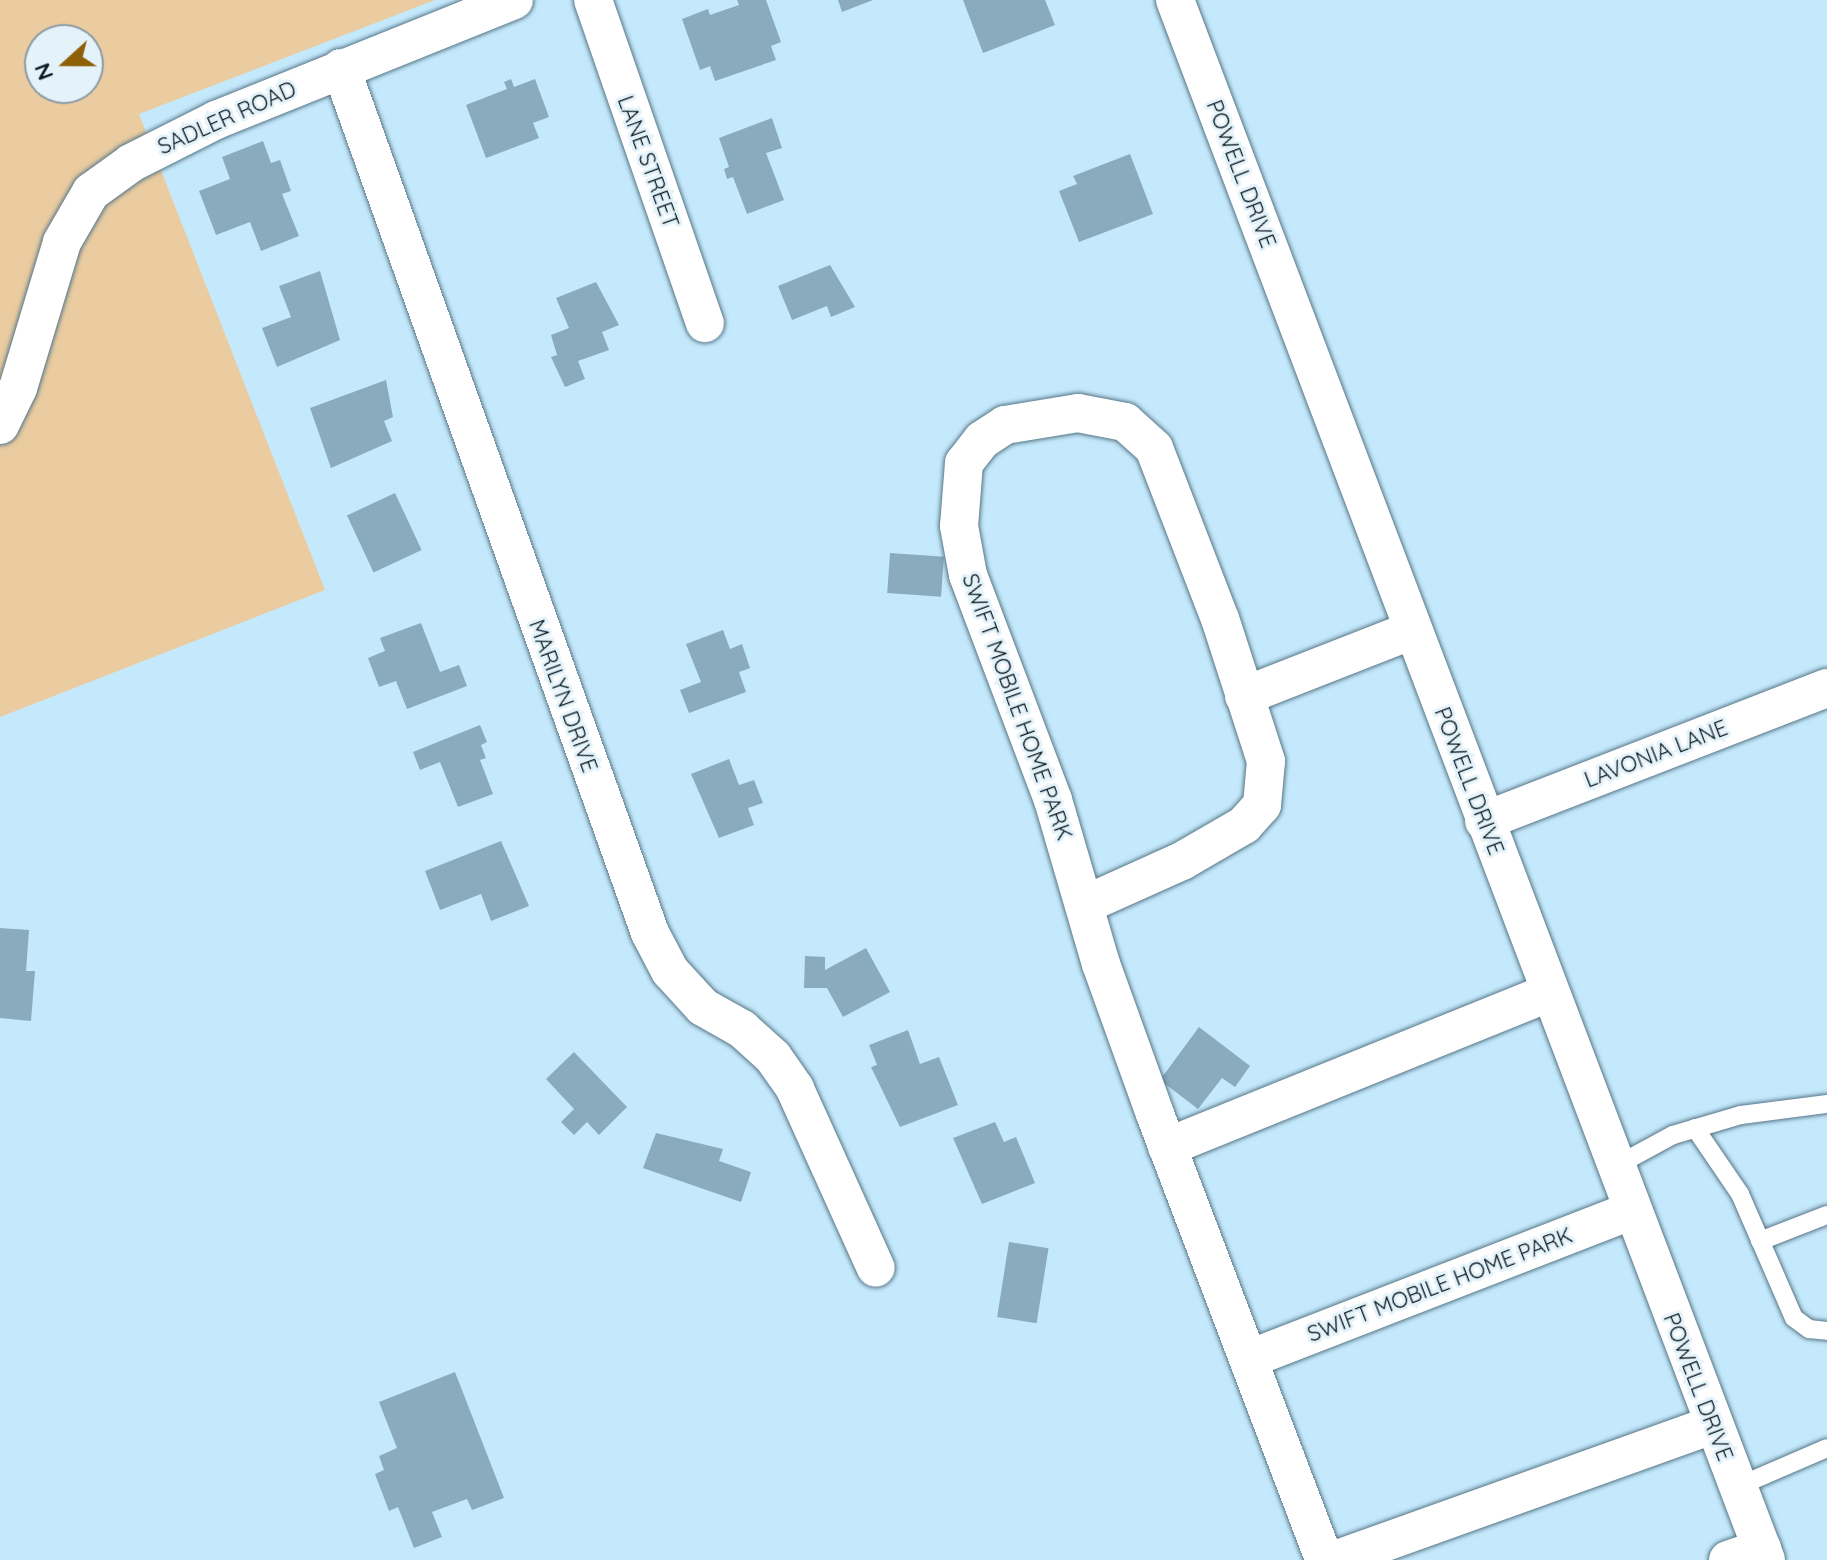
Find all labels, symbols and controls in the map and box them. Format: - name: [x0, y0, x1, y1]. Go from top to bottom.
- north arrow: [24, 24, 104, 104]
- text: N: [27, 59, 59, 84]
- street label: SADLER ROAD: [154, 76, 300, 160]
- street label: LANE STREET: [612, 92, 684, 232]
- street label: POWELL DRIVE: [1201, 96, 1281, 252]
- street label: SWIFT MOBILE HOME PARK: [956, 570, 1078, 844]
- street label: MARILYN DRIVE: [523, 616, 603, 776]
- street label: POWELL DRIVE: [1429, 703, 1509, 859]
- street label: LAVONIA LANE: [1581, 715, 1731, 793]
- street label: SWIFT MOBILE HOME PARK: [1304, 1222, 1576, 1348]
- street label: POWELL DRIVE: [1658, 1309, 1738, 1465]

